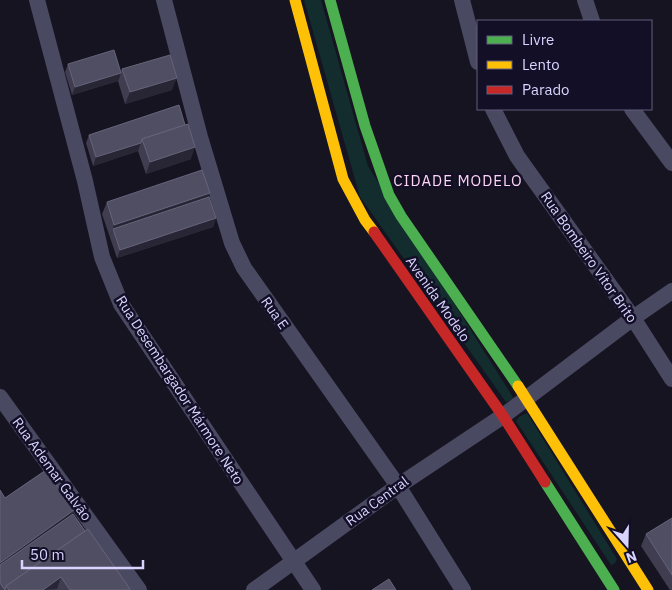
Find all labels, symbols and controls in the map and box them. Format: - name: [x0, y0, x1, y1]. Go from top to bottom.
- legend: [477, 20, 652, 110]
- text: Livre: [522, 30, 554, 49]
- text: Lento: [522, 55, 560, 74]
- text: Parado: [522, 80, 570, 99]
- district label: CIDADE MODELO: [393, 171, 523, 190]
- street label: Rua Bombeiro Vitor Brito: [537, 188, 641, 326]
- street label: Avenida Modelo: [402, 253, 474, 345]
- street label: Rua Desembargador Mármore Neto: [112, 292, 248, 488]
- street label: Rua E: [257, 293, 293, 333]
- street label: Rua Ademar Galvão: [8, 414, 96, 524]
- street label: Rua Central: [342, 472, 412, 530]
- north arrow: [602, 520, 652, 570]
- scale bar: [22, 538, 144, 570]
- text: 50 m: [30, 545, 65, 564]
- text: N: [624, 547, 639, 567]

